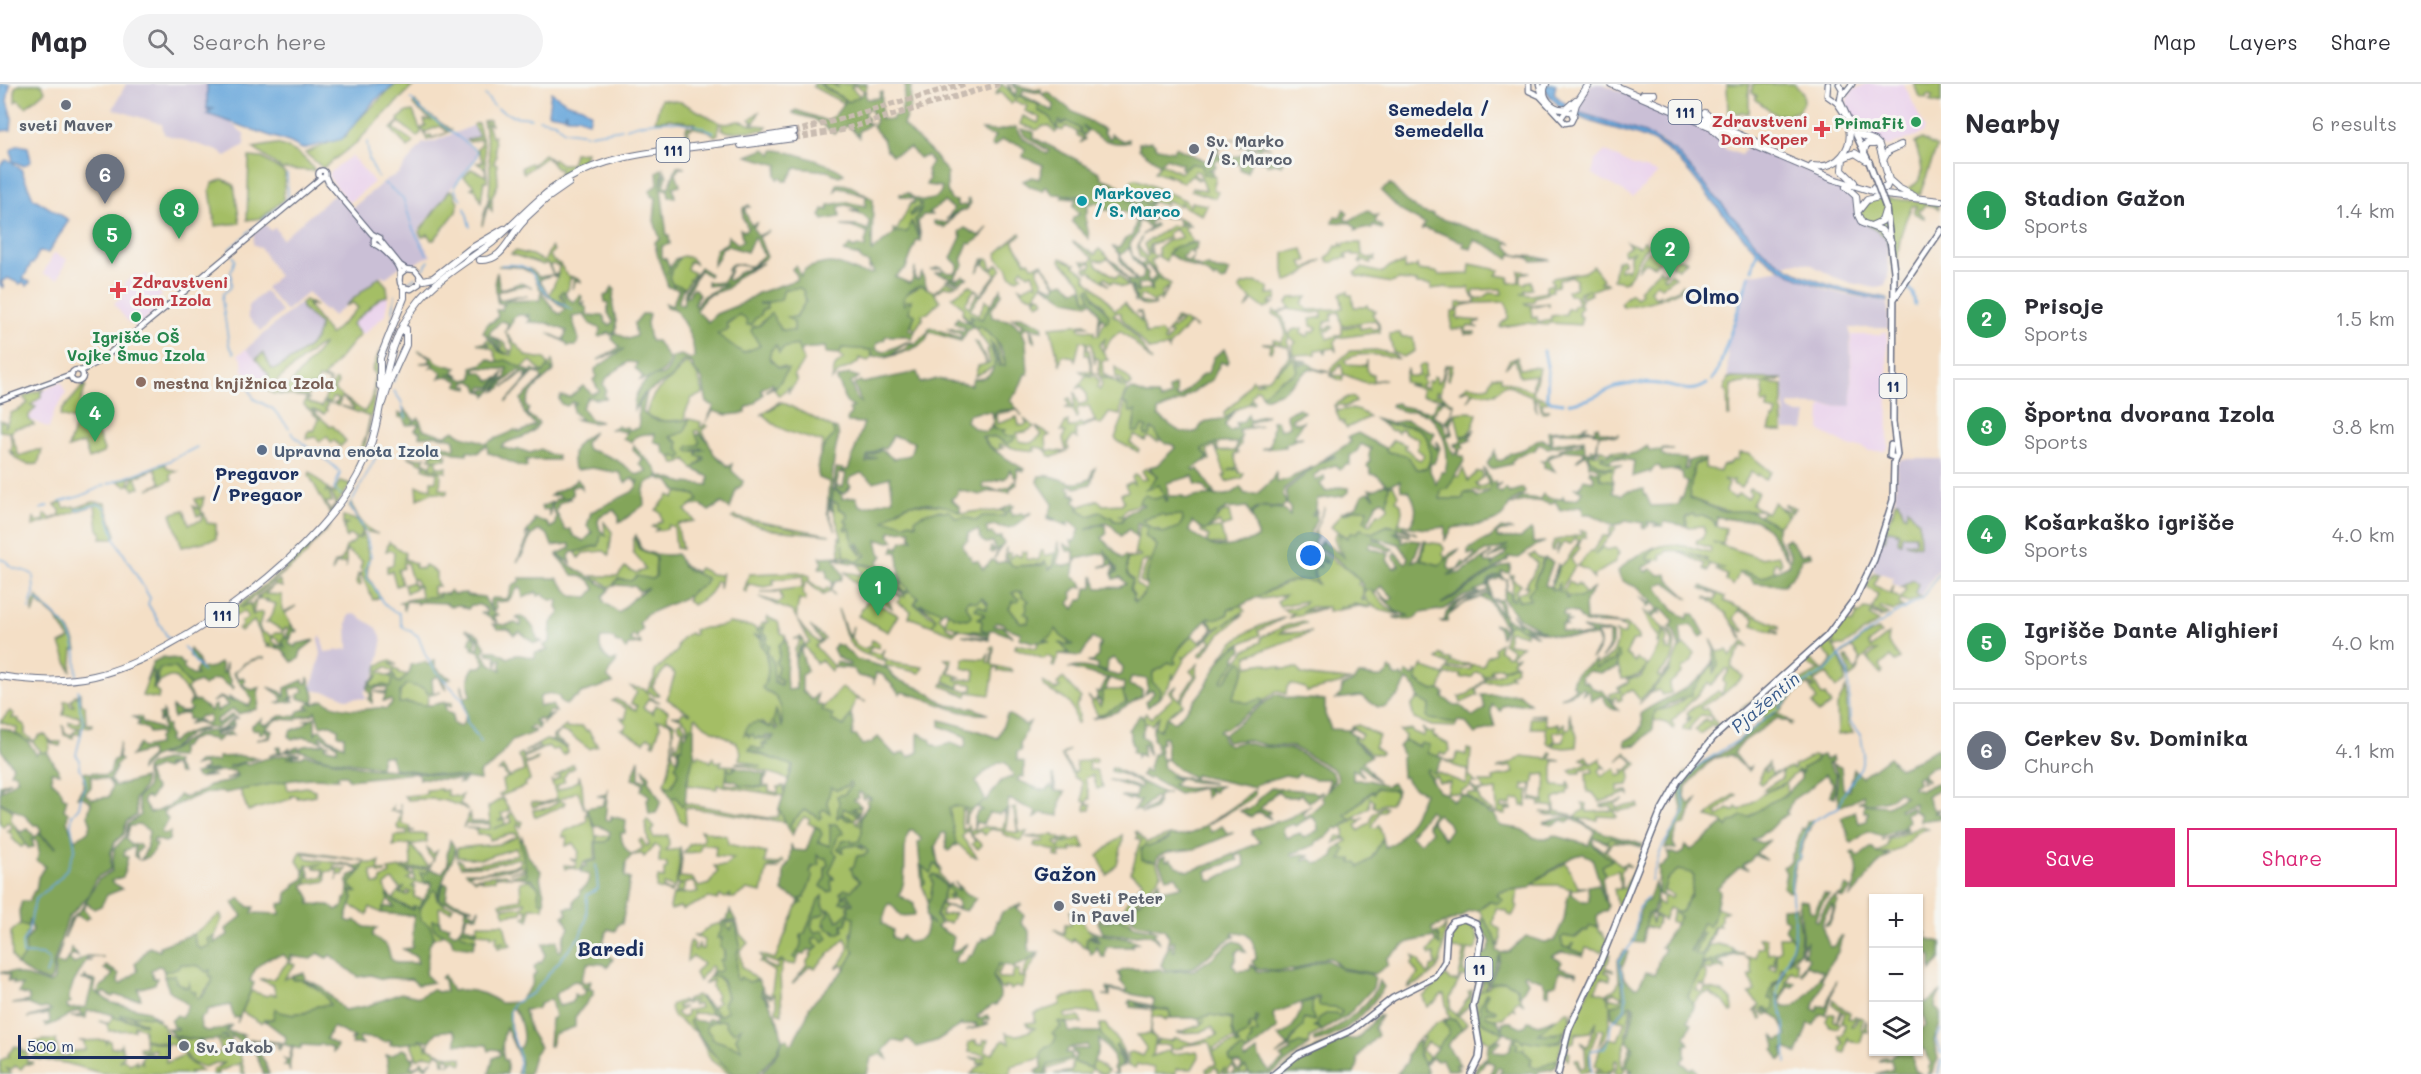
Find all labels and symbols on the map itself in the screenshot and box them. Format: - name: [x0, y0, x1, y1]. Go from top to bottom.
- district label: Semedela / Semedella: [1388, 97, 1490, 142]
- marker: sveti Maver: [59, 98, 73, 112]
- road number: 111: [1668, 100, 1702, 124]
- place label: Zdravstveni Dom Koper: [1712, 110, 1808, 149]
- place label: PrimaFit: [1834, 112, 1904, 133]
- place label: sveti Maver: [19, 114, 113, 135]
- marker: PrimaFit: [1909, 115, 1923, 129]
- marker: Zdravstveni Dom Koper: [1813, 120, 1831, 138]
- place label: Sv. Marko / S. Marco: [1206, 130, 1292, 169]
- road number: 111: [656, 138, 690, 162]
- marker: Sv. Marko / S. Marco: [1187, 142, 1201, 156]
- pin: 6: [86, 154, 124, 204]
- place label: Markovec / S. Marco: [1094, 182, 1180, 221]
- pin: 3: [160, 190, 198, 239]
- marker: Markovec / S. Marco: [1075, 194, 1089, 208]
- pin: 5: [92, 214, 132, 264]
- pin: 2: [1650, 228, 1690, 278]
- place label: Zdravstveni dom Izola: [132, 271, 228, 310]
- marker: Zdravstveni dom Izola: [109, 281, 127, 299]
- district label: Olmo: [1685, 281, 1739, 310]
- marker: Igrišče OŠ Vojke Šmuc Izola: [129, 310, 143, 324]
- place label: Igrišče OŠ Vojke Šmuc Izola: [67, 326, 205, 365]
- place label: mestna knjižnica Izola: [153, 372, 334, 393]
- road number: 11: [1880, 374, 1906, 398]
- marker: mestna knjižnica Izola: [134, 375, 148, 389]
- pin: 4: [76, 392, 115, 442]
- place label: Upravna enota Izola: [274, 440, 439, 461]
- marker: Upravna enota Izola: [255, 443, 269, 457]
- district label: Pregavor / Pregaor: [211, 461, 303, 506]
- your location: [1296, 541, 1325, 570]
- pin: 1: [858, 566, 898, 616]
- road number: 111: [206, 603, 238, 627]
- water label: Pjažentin: [1726, 666, 1804, 738]
- district label: Gažon: [1034, 860, 1096, 886]
- place label: Sveti Peter in Pavel: [1071, 887, 1163, 926]
- marker: Sveti Peter in Pavel: [1052, 899, 1066, 913]
- district label: Baredi: [577, 935, 645, 961]
- road number: 11: [1466, 957, 1492, 981]
- scale bar: [18, 1032, 171, 1060]
- place label: Sv. Jakob: [196, 1036, 273, 1057]
- marker: Sv. Jakob: [177, 1039, 191, 1053]

